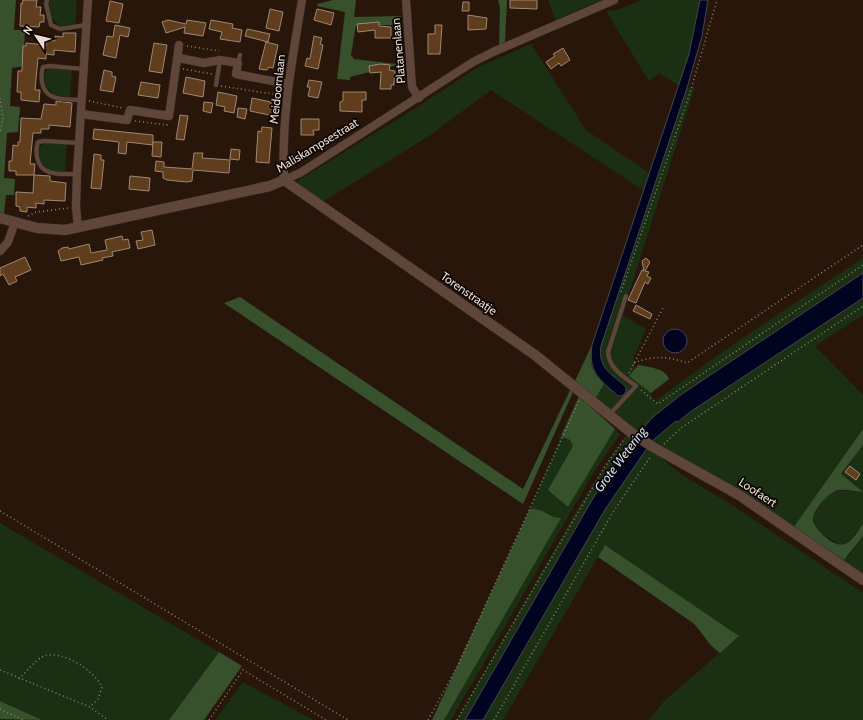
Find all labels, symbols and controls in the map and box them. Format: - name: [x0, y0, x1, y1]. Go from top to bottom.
- north arrow: [16, 16, 56, 56]
- street label: Platanenlaan: [388, 17, 408, 84]
- text: N: [20, 23, 36, 37]
- street label: Meidoornlaan: [266, 53, 288, 124]
- street label: Maliskampsestraat: [273, 115, 361, 175]
- street label: Torenstraatje: [438, 268, 500, 318]
- water label: Grote Wetering: [590, 422, 650, 495]
- street label: Loofaert: [736, 474, 780, 510]

